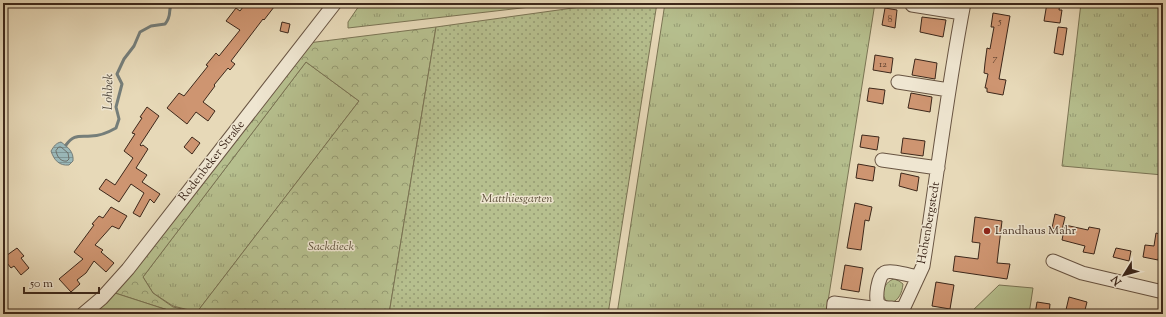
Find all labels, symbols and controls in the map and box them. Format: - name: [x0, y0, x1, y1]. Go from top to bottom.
- house number: 8: [888, 12, 893, 27]
- house number: 5: [997, 14, 1002, 29]
- house number: 7: [992, 51, 998, 66]
- house number: 12: [879, 57, 887, 72]
- water label: Lohbek: [100, 73, 118, 110]
- street label: Rodenbeker Straße: [175, 116, 250, 205]
- street label: Hohenbergstedt: [913, 180, 945, 266]
- park label: Matthiesgarten: [481, 190, 553, 208]
- place label: Landhaus Mahr: [995, 222, 1077, 240]
- marker: Landhaus Mahr: [982, 226, 992, 236]
- park label: Sackdieck: [308, 238, 355, 256]
- north arrow: [1104, 255, 1144, 295]
- scale bar: [24, 269, 99, 295]
- text: N: [1108, 272, 1126, 290]
- text: 50 m: [29, 275, 53, 293]

